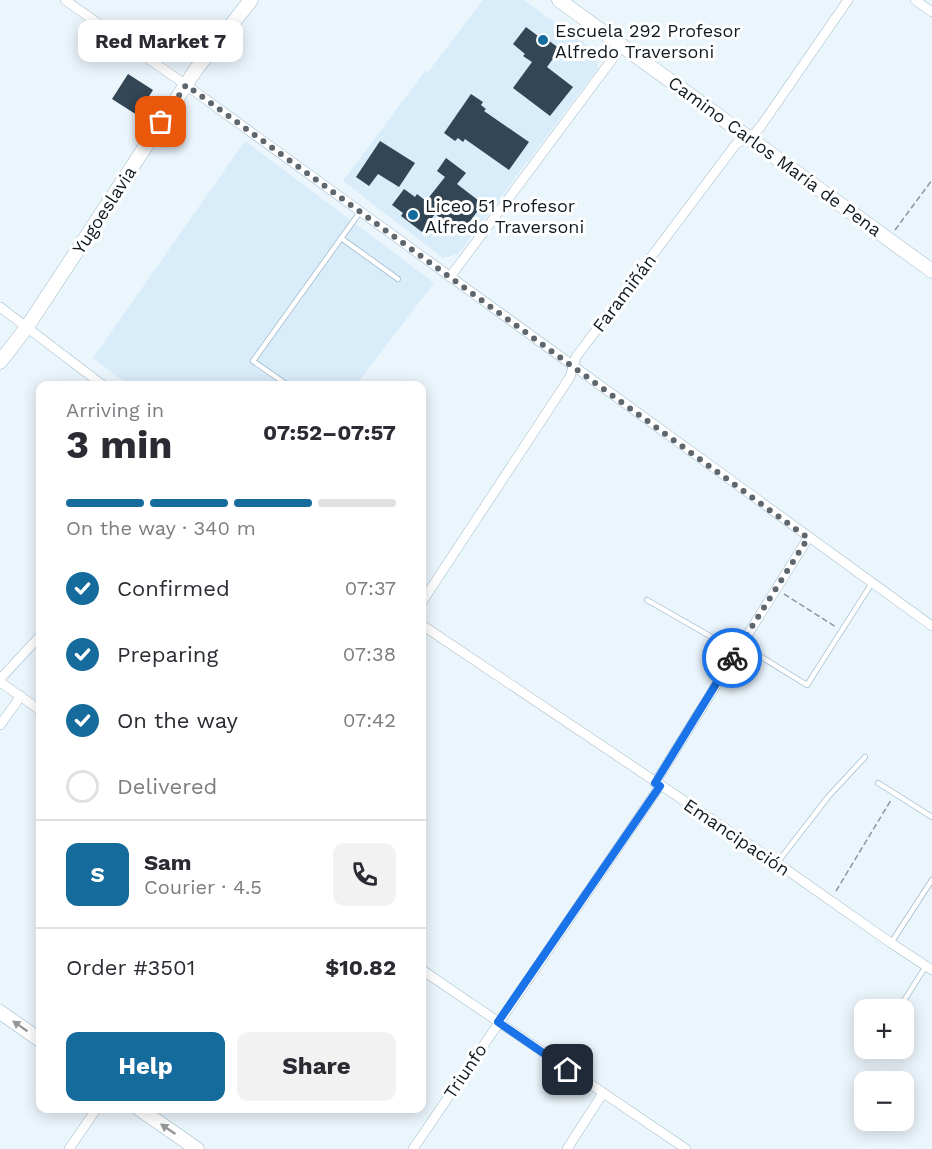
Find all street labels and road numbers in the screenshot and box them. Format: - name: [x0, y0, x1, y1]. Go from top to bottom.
- street label: Camino Carlos María de Pena: [664, 72, 886, 240]
- street label: Yugoeslavia: [68, 162, 140, 258]
- street label: Faramiñán: [588, 250, 660, 336]
- street label: Emancipación: [680, 794, 794, 880]
- street label: Triunfo: [439, 1040, 491, 1102]

